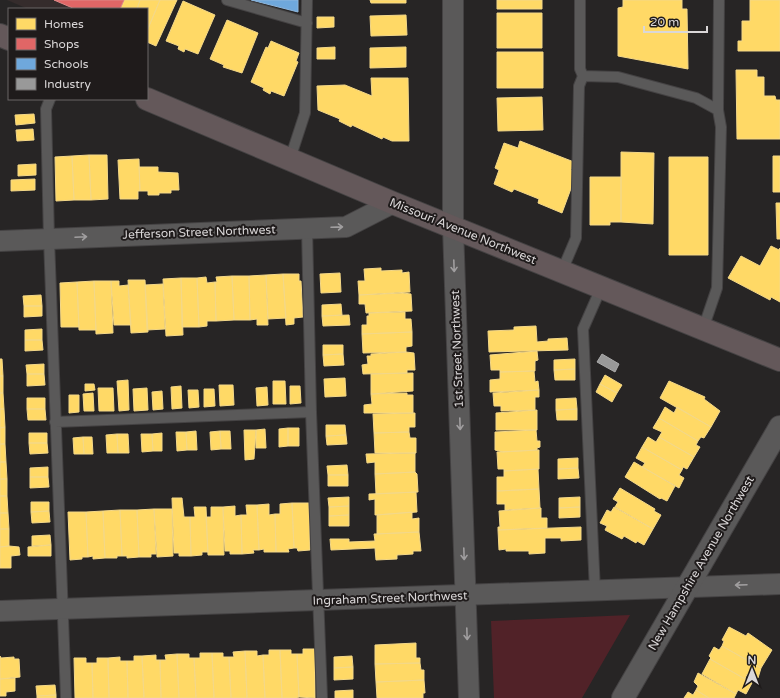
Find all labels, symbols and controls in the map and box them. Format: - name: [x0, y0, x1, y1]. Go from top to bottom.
- legend: [8, 8, 148, 100]
- scale bar: [644, 8, 707, 34]
- text: 20 m: [650, 15, 679, 29]
- text: Homes: [44, 17, 84, 31]
- text: Shops: [44, 37, 79, 51]
- text: Schools: [44, 57, 89, 71]
- text: Industry: [44, 77, 91, 91]
- street label: Missouri Avenue Northwest: [388, 195, 539, 267]
- street label: Jefferson Street Northwest: [122, 222, 276, 242]
- one-way arrow: [330, 224, 343, 231]
- one-way arrow: [74, 234, 87, 241]
- one-way arrow: [450, 259, 458, 272]
- street label: 1st Street Northwest: [448, 289, 466, 408]
- one-way arrow: [456, 417, 464, 430]
- street label: New Hampshire Avenue Northwest: [645, 473, 757, 653]
- one-way arrow: [461, 547, 468, 560]
- one-way arrow: [735, 581, 748, 589]
- street label: Ingraham Street Northwest: [312, 588, 468, 608]
- one-way arrow: [463, 627, 470, 640]
- north arrow: [732, 650, 772, 690]
- text: N: [748, 654, 756, 667]

